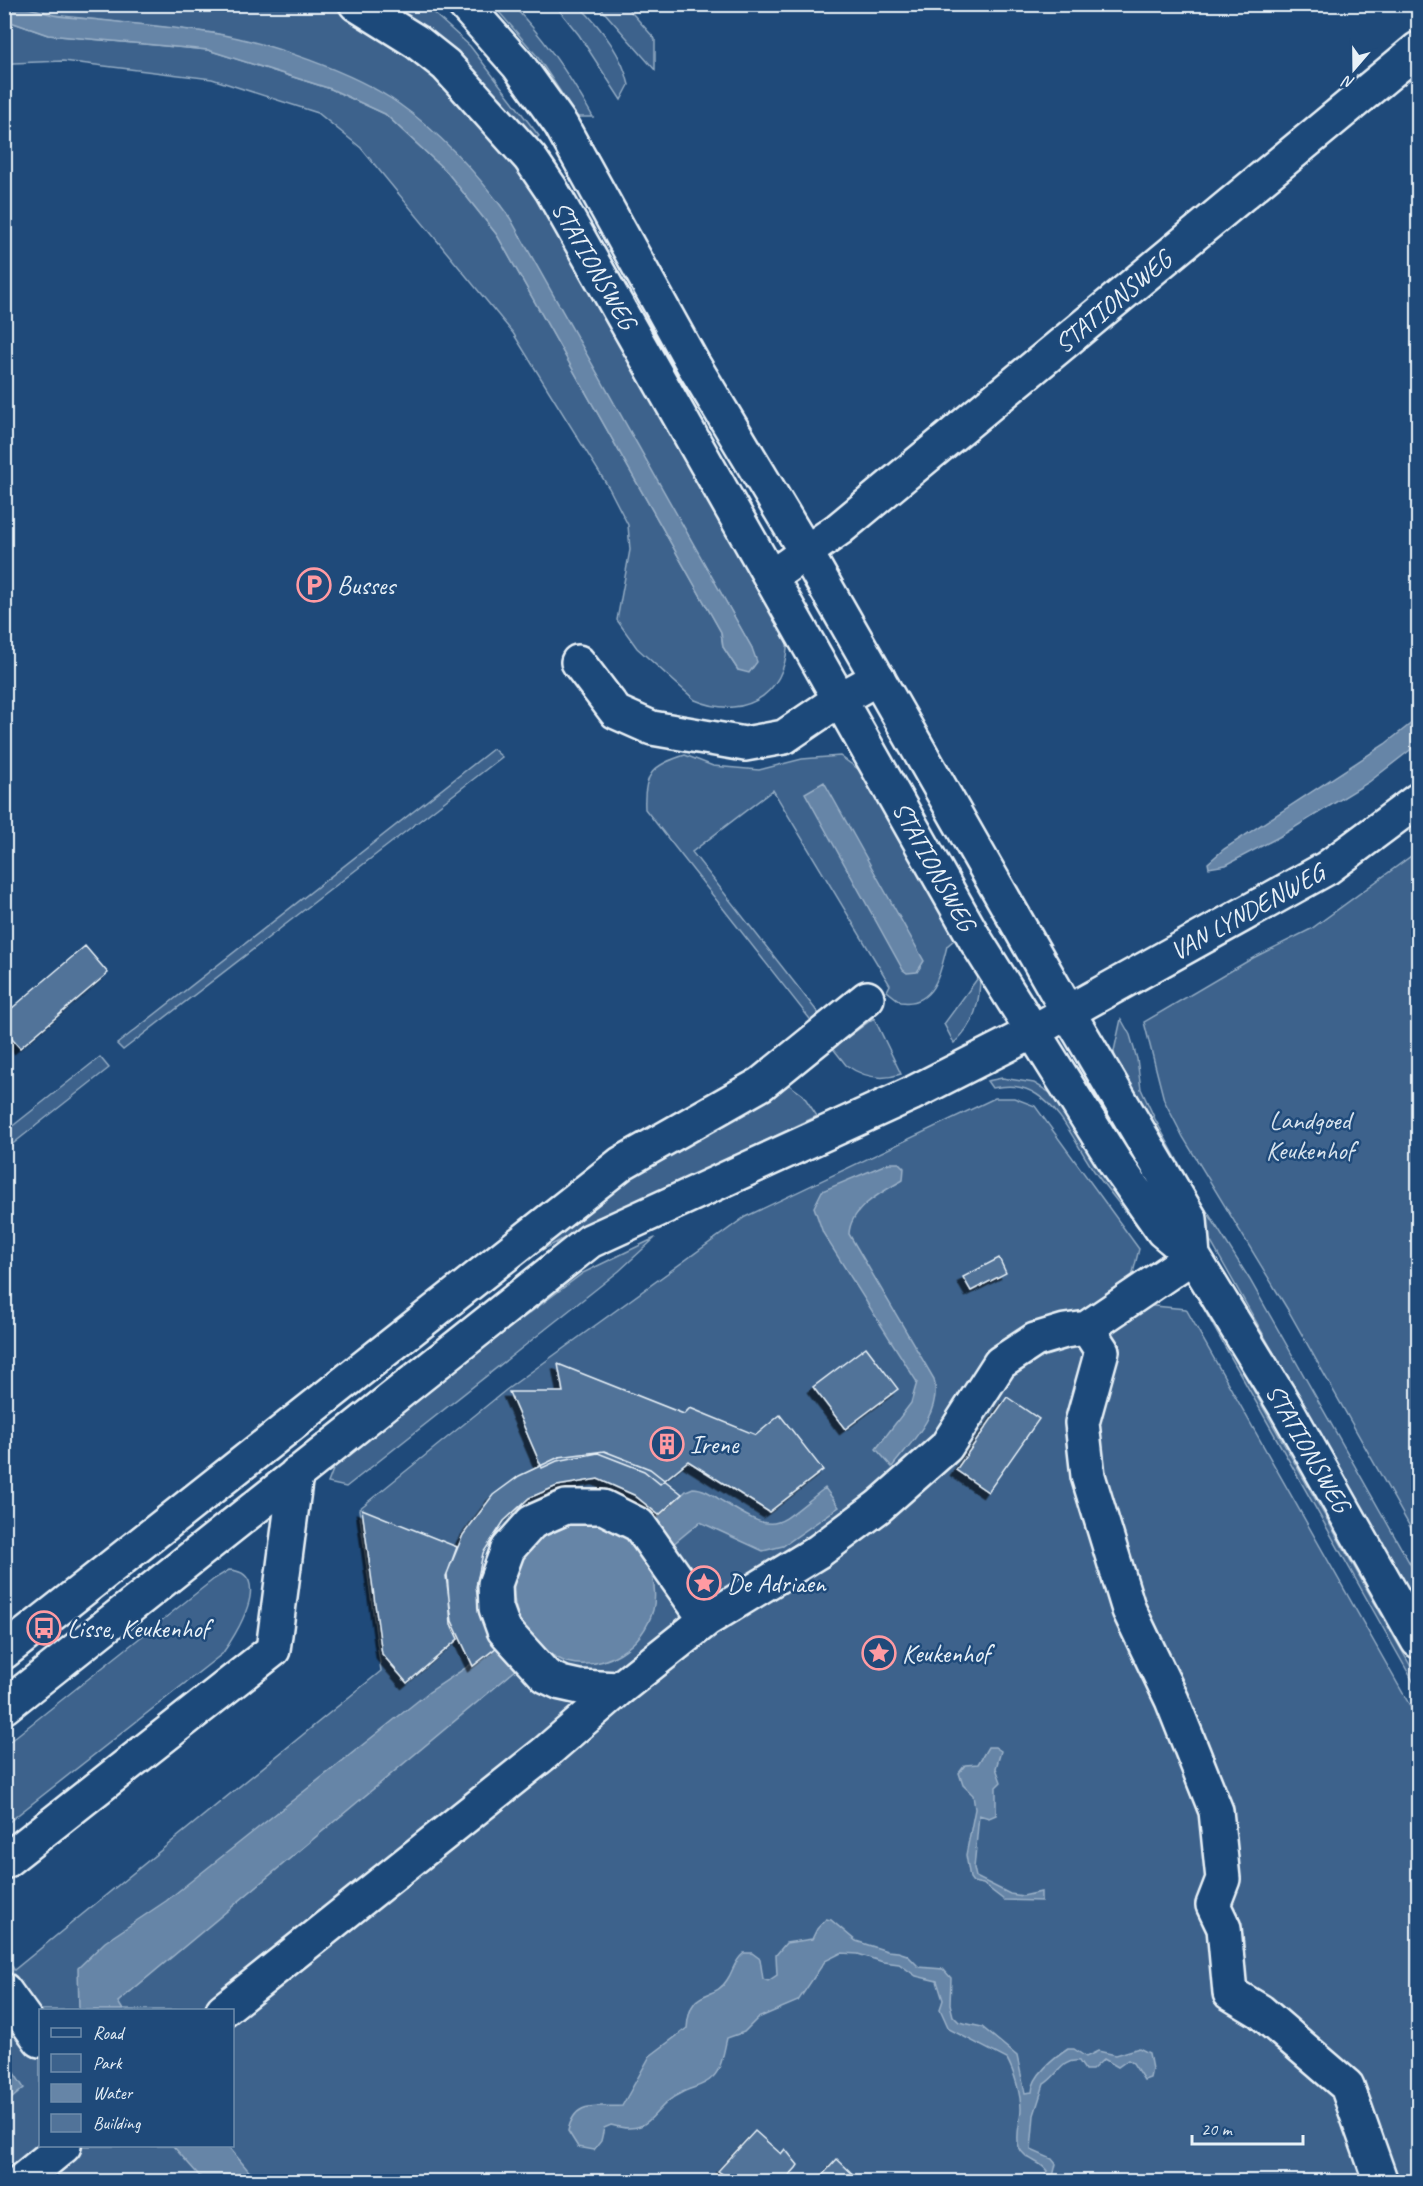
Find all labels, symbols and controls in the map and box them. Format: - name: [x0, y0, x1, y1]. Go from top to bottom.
- north arrow: [1324, 39, 1384, 99]
- text: N: [1338, 70, 1357, 93]
- street label: STATIONSWEG: [544, 195, 646, 338]
- street label: STATIONSWEG: [1048, 241, 1181, 361]
- parking icon: Busses: [296, 567, 332, 603]
- place label: Busses: [337, 569, 397, 602]
- street label: STATIONSWEG: [885, 796, 985, 939]
- street label: VAN LYNDENWEG: [1164, 854, 1333, 968]
- park label: Landgoed Keukenhof: [1266, 1104, 1360, 1167]
- street label: STATIONSWEG: [1258, 1378, 1360, 1521]
- building icon: Irene: [649, 1426, 685, 1462]
- place label: Irene: [690, 1428, 740, 1461]
- place icon: De Adriaen: [686, 1565, 722, 1601]
- place label: De Adriaen: [727, 1567, 827, 1600]
- bus stop icon: Lisse, Keukenhof: [26, 1610, 62, 1646]
- place label: Lisse, Keukenhof: [67, 1612, 214, 1645]
- place icon: Keukenhof: [861, 1635, 897, 1671]
- place label: Keukenhof: [902, 1637, 996, 1670]
- legend: [39, 2009, 234, 2147]
- text: Road: [93, 2022, 126, 2044]
- text: Park: [93, 2052, 123, 2074]
- text: Water: [93, 2082, 134, 2104]
- scale bar: [1192, 2108, 1303, 2146]
- text: Building: [93, 2112, 142, 2134]
- text: 20 m: [1201, 2118, 1234, 2140]

